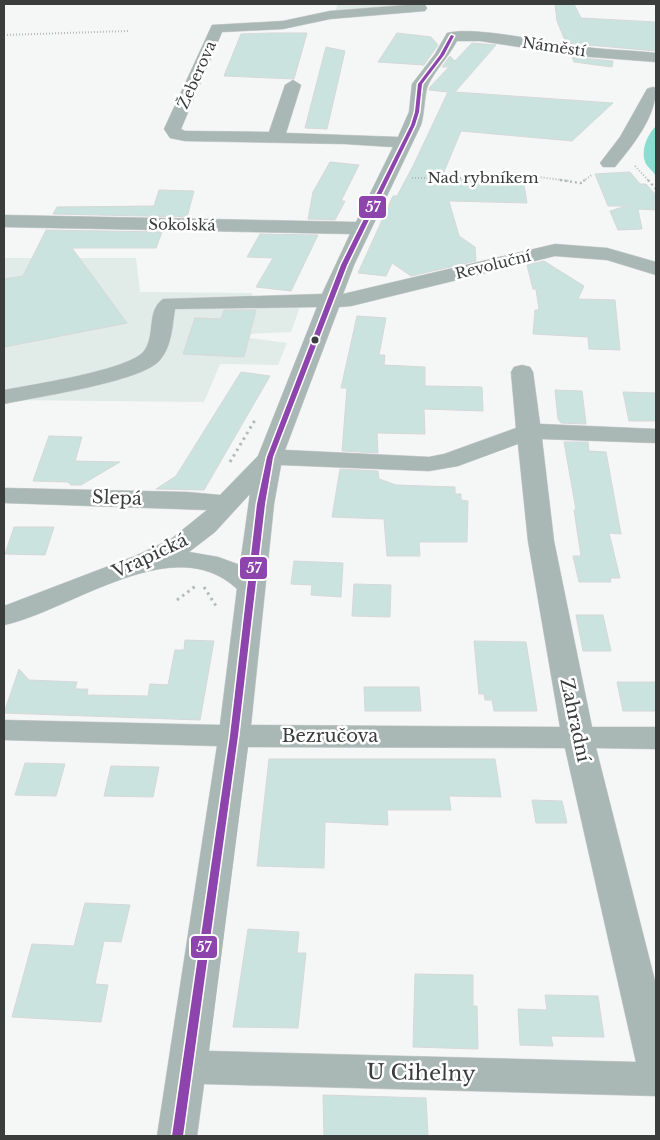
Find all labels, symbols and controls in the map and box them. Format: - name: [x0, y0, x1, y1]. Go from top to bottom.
- street label: Náměstí: [521, 33, 588, 60]
- street label: Žeberova: [173, 37, 220, 112]
- street label: Nad rybníkem: [427, 168, 539, 187]
- line badge: 57: [358, 195, 387, 219]
- text: 57: [365, 198, 382, 216]
- street label: Sokolská: [148, 214, 216, 235]
- street label: Revoluční: [453, 246, 533, 283]
- unlabelled marker: [310, 335, 320, 345]
- street label: Slepá: [92, 486, 142, 510]
- street label: Vrapická: [108, 529, 191, 583]
- line badge: 57: [239, 556, 268, 580]
- text: 57: [246, 559, 263, 577]
- street label: Zahradní: [555, 676, 595, 765]
- street label: Bezručova: [282, 725, 378, 747]
- line badge: 57: [190, 935, 218, 959]
- text: 57: [196, 938, 213, 956]
- street label: U Cihelny: [366, 1059, 476, 1087]

